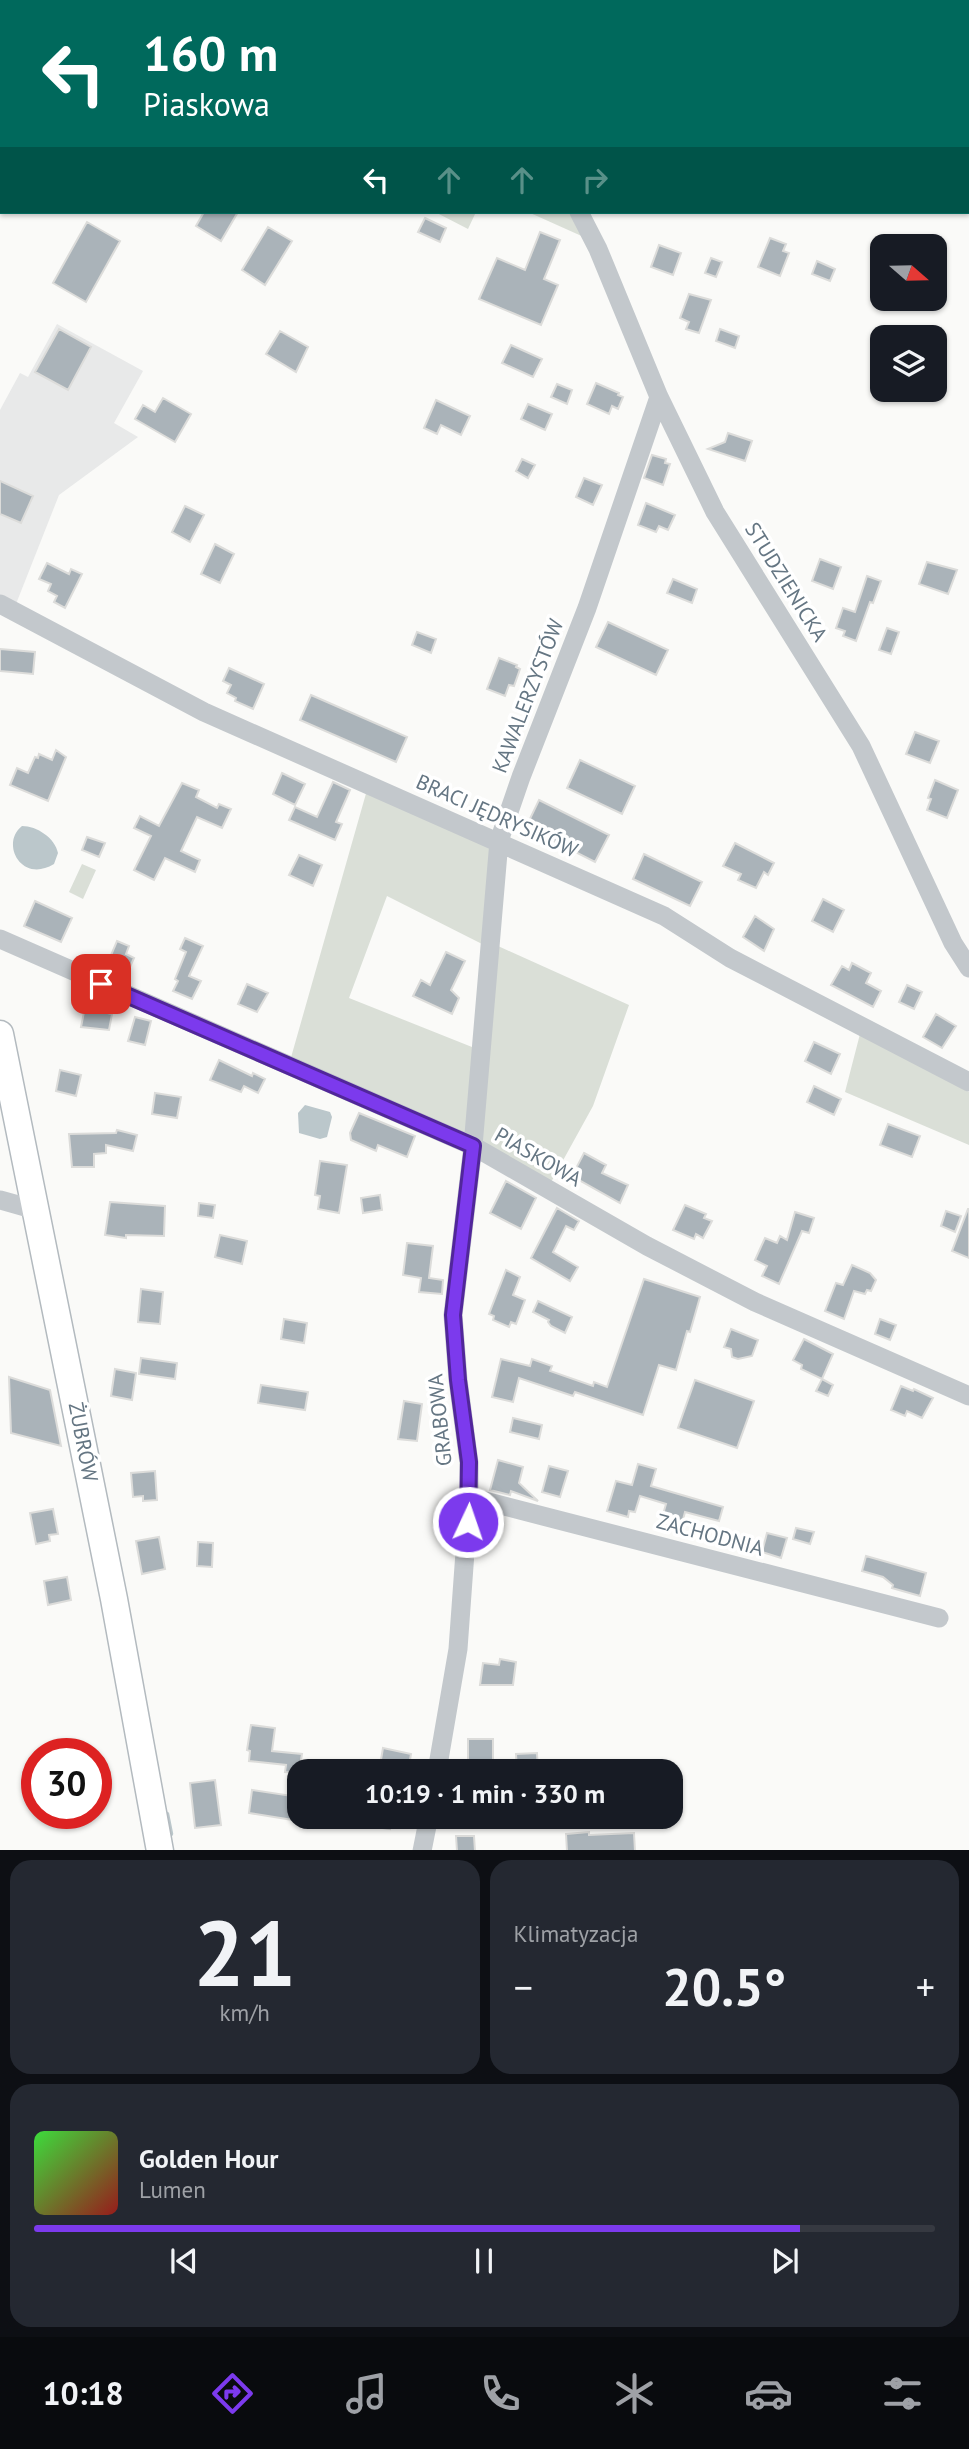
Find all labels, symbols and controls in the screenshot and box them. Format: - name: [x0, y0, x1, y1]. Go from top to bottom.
- text: 160 m: [143, 21, 278, 85]
- icon: left: [28, 28, 119, 119]
- text: Piaskowa: [143, 83, 270, 125]
- icon: left: [357, 161, 395, 199]
- icon: ahead: [430, 161, 468, 199]
- icon: ahead: [503, 161, 541, 199]
- icon: right: [576, 161, 614, 199]
- north arrow: [870, 234, 947, 312]
- map controls: [870, 234, 947, 402]
- button: layers: [870, 325, 947, 402]
- street label: STUDZIENICKA: [739, 517, 834, 647]
- street label: KAWALERZYSTÓW: [486, 614, 570, 777]
- street label: BRACI JĘDRYSIKÓW: [412, 768, 583, 864]
- pin: [71, 954, 131, 1014]
- icon: arrive: [82, 965, 120, 1003]
- street label: PIASKOWA: [490, 1121, 587, 1193]
- street label: GRABOWA: [421, 1372, 458, 1467]
- street label: ŻUBRÓW: [63, 1400, 105, 1484]
- position arrow: [431, 1485, 505, 1559]
- street label: ZACHODNIA: [654, 1507, 767, 1562]
- speed limit sign: 30: [21, 1738, 112, 1829]
- text: 10:19 · 1 min · 330 m: [365, 1777, 605, 1810]
- text: 21: [193, 1893, 296, 2011]
- text: Klimatyzacja: [514, 1919, 638, 1948]
- text: 20.5°: [662, 1953, 786, 2020]
- text: −: [514, 1962, 533, 2011]
- text: +: [916, 1962, 935, 2011]
- text: km/h: [220, 1998, 270, 2027]
- text: Golden Hour: [139, 2142, 278, 2175]
- text: Lumen: [139, 2175, 206, 2204]
- icon: previous: [165, 2242, 203, 2280]
- icon: pause: [465, 2242, 503, 2280]
- icon: next: [766, 2242, 804, 2280]
- icon: directions: [208, 2369, 257, 2418]
- icon: music: [342, 2369, 391, 2418]
- icon: phone: [476, 2369, 525, 2418]
- icon: climate: [610, 2369, 659, 2418]
- icon: car: [744, 2369, 793, 2418]
- icon: filters: [878, 2369, 927, 2418]
- text: 10:18: [42, 2372, 124, 2414]

